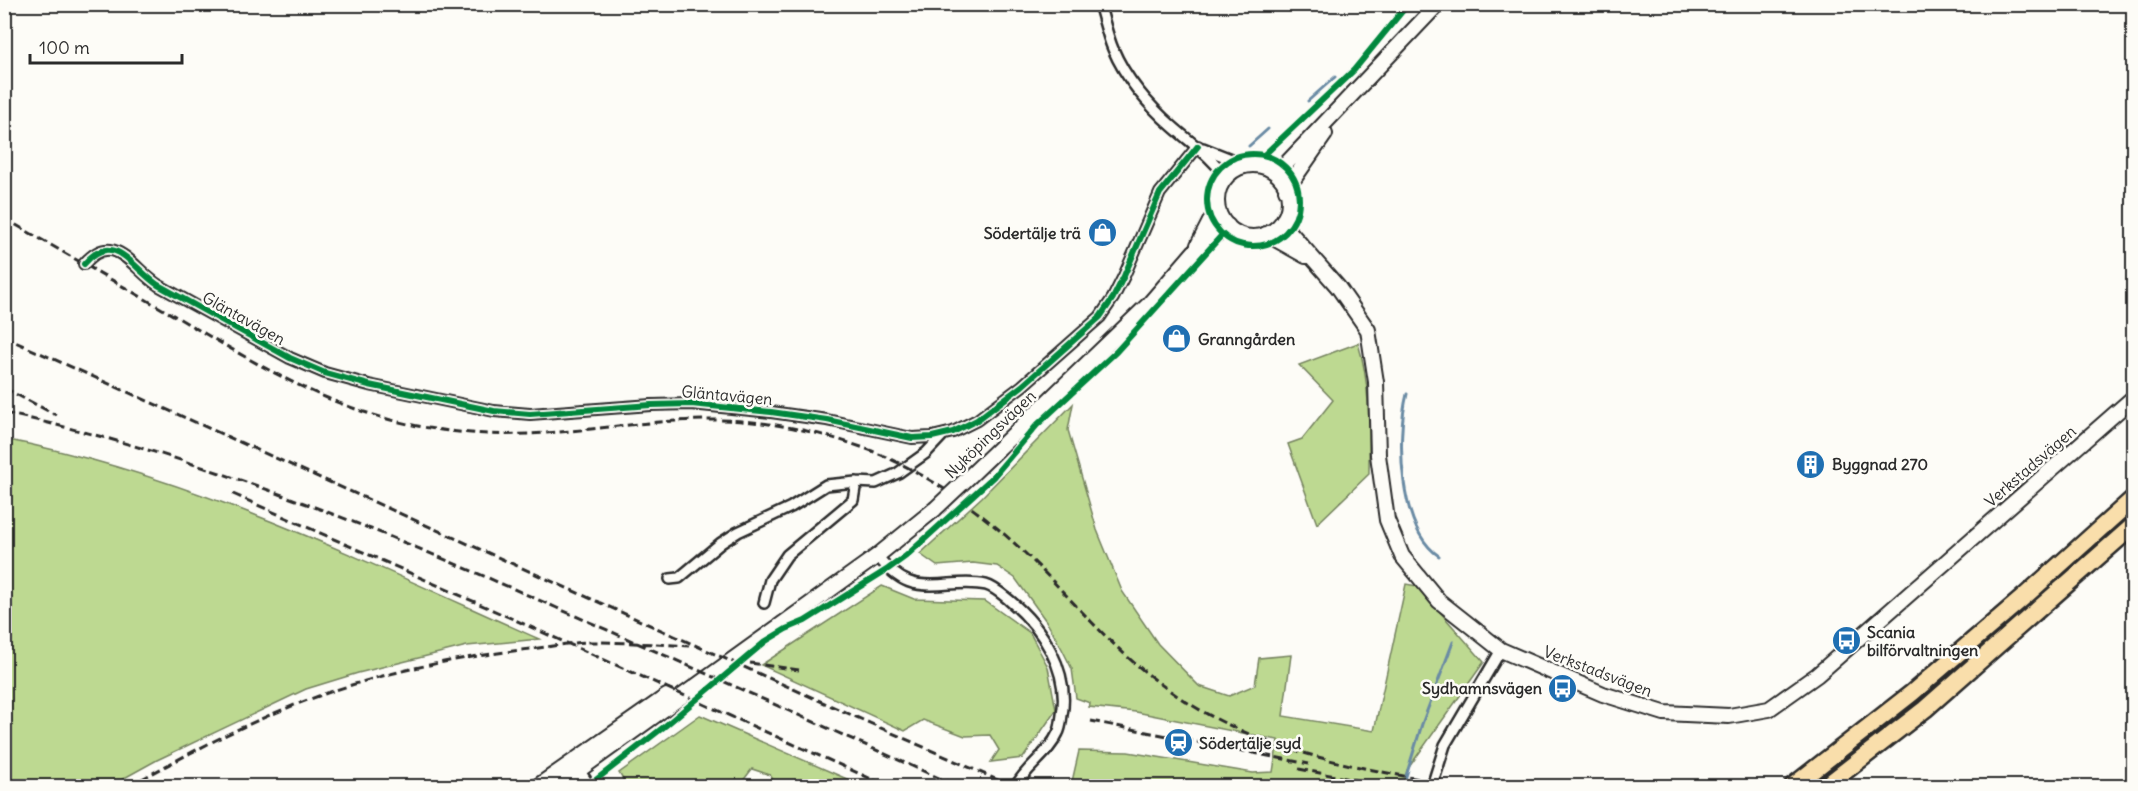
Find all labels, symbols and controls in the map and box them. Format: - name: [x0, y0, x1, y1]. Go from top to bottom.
- scale bar: [30, 27, 182, 65]
- text: 100 m: [39, 36, 90, 59]
- shop icon: Södertälje trä: [1086, 217, 1118, 249]
- place label: Södertälje trä: [984, 223, 1081, 243]
- street label: Gläntavägen: [199, 287, 289, 349]
- shop icon: Granngården: [1161, 323, 1193, 355]
- place label: Granngården: [1198, 329, 1295, 350]
- street label: Gläntavägen: [681, 381, 773, 409]
- street label: Nyköpingsvägen: [940, 386, 1040, 482]
- street label: Verkstadsvägen: [1980, 421, 2080, 511]
- building icon: Byggnad 270: [1795, 448, 1827, 480]
- place label: Byggnad 270: [1832, 454, 1928, 475]
- place label: Scania bilförvaltningen: [1867, 622, 1978, 661]
- bus stop icon: Scania bilförvaltningen: [1830, 625, 1862, 657]
- street label: Verkstadsvägen: [1541, 641, 1655, 701]
- bus stop icon: Sydhamnsvägen: [1547, 672, 1579, 704]
- place label: Sydhamnsvägen: [1422, 678, 1542, 699]
- station icon: Södertälje syd: [1162, 727, 1194, 759]
- place label: Södertälje syd: [1199, 733, 1302, 754]

